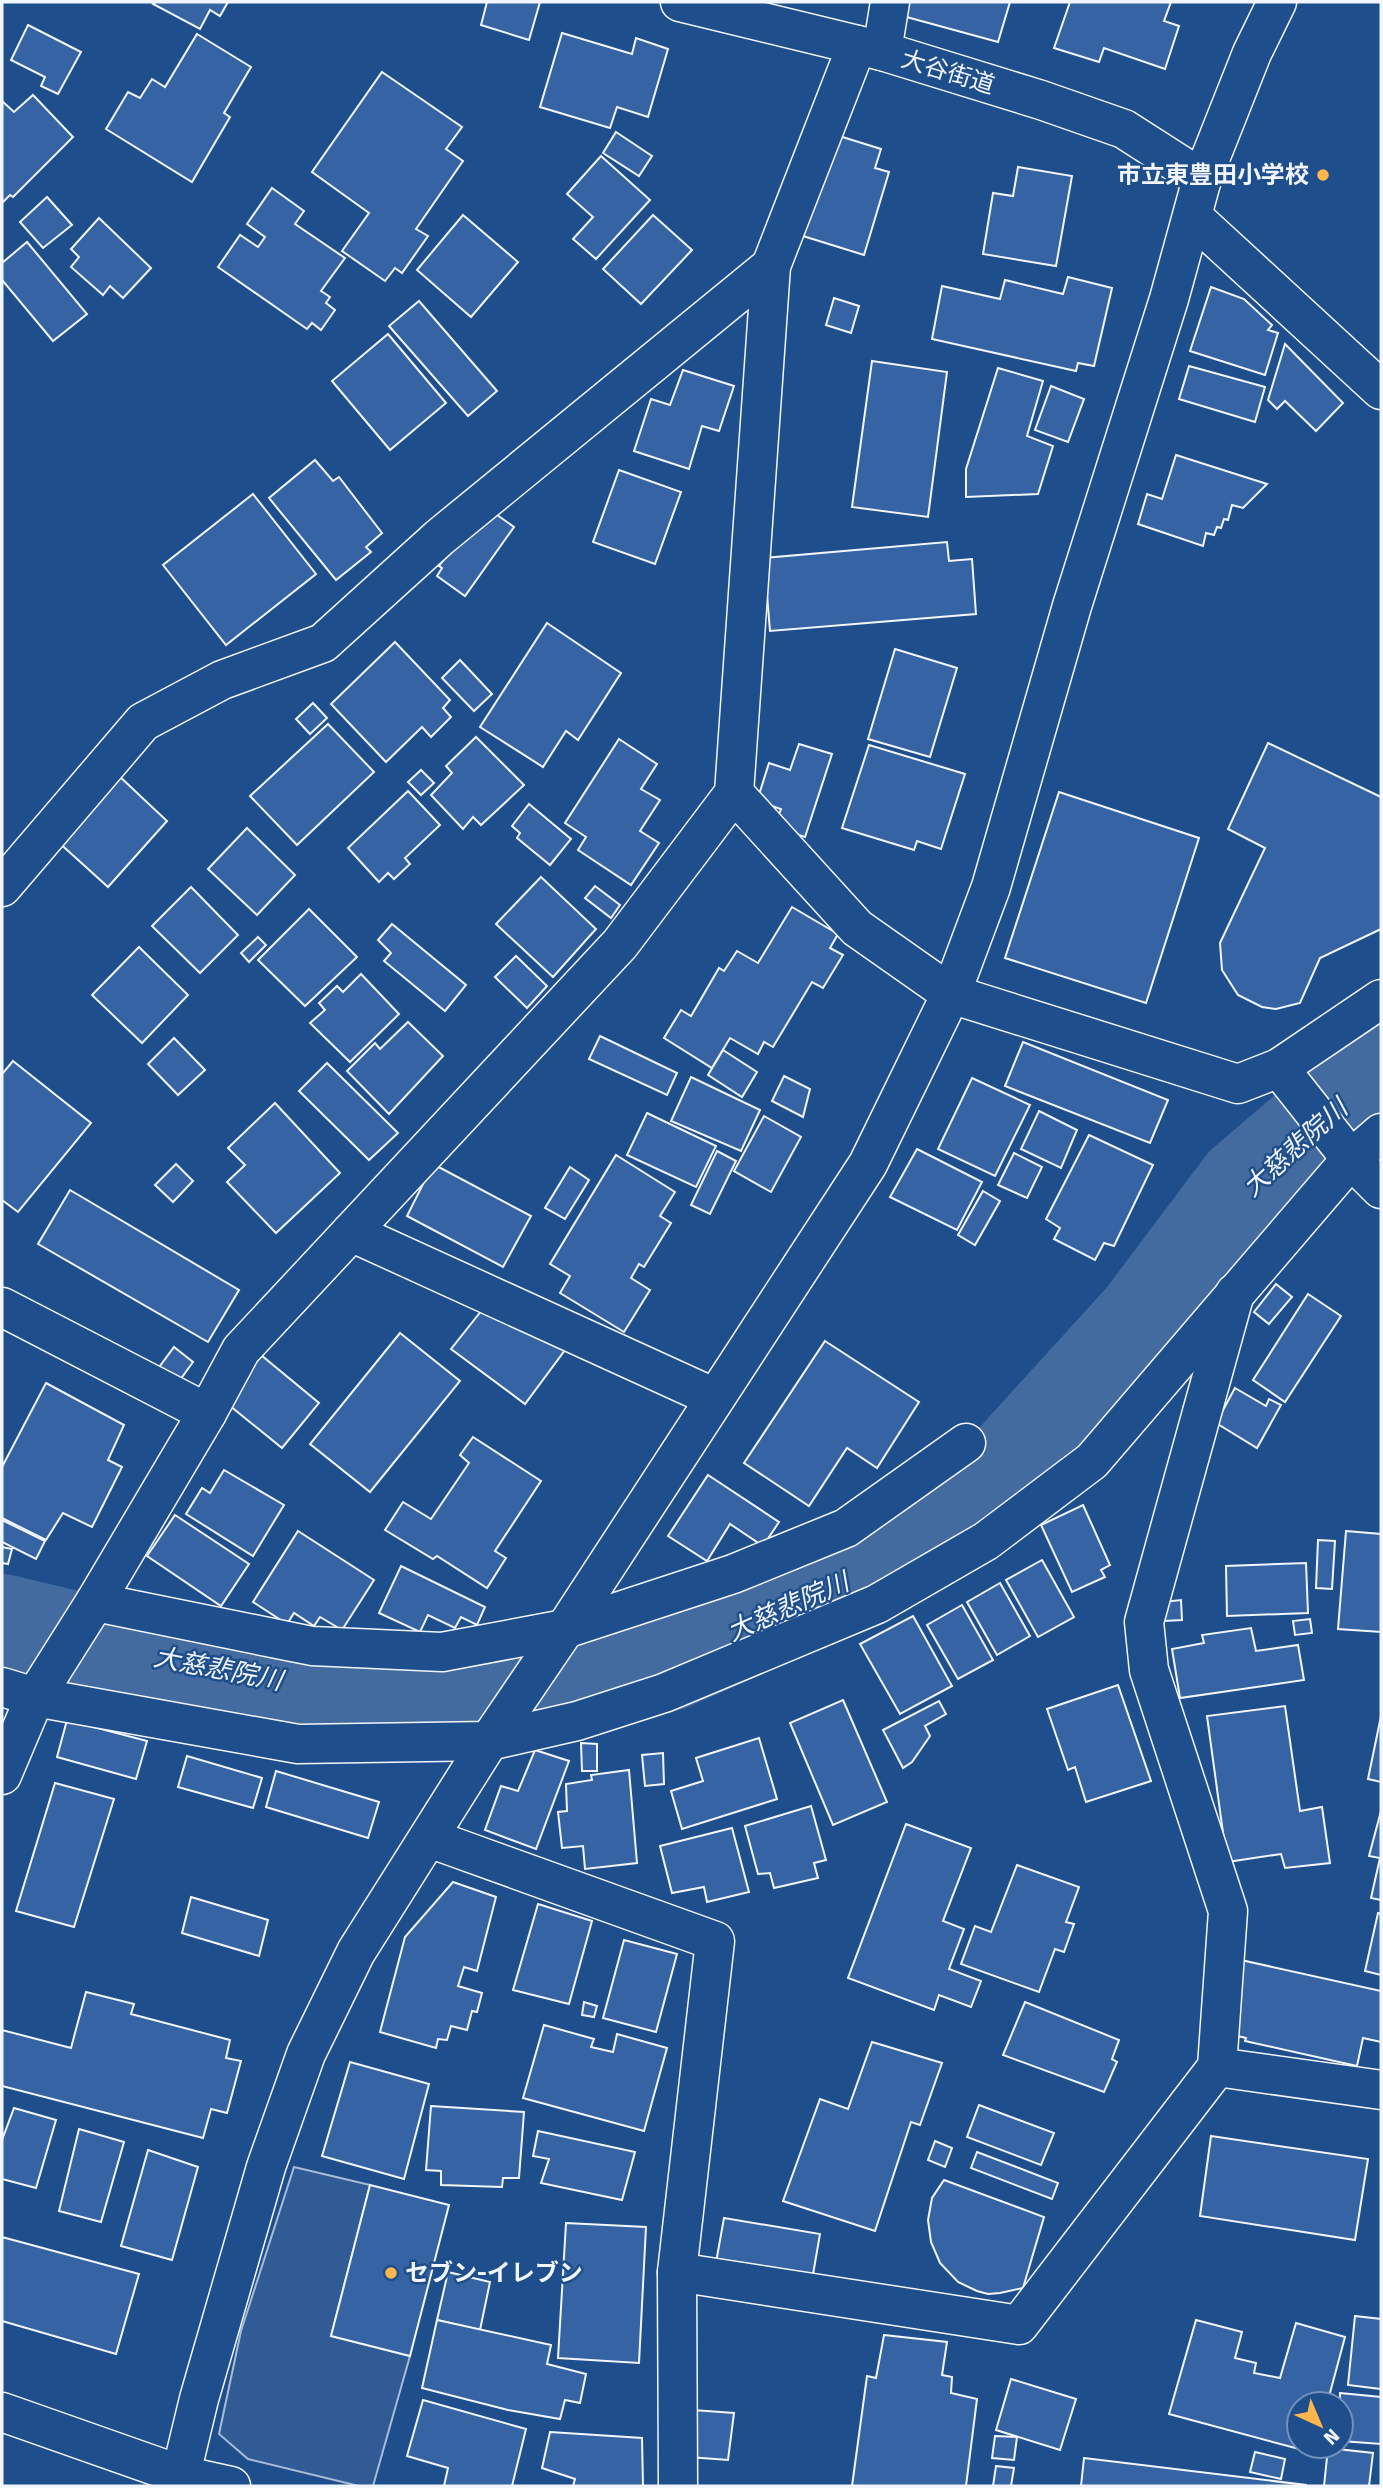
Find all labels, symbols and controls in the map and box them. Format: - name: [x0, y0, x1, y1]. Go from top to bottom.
- street label: 大谷街道: [898, 45, 998, 99]
- place label: 市立東豊田小学校: [1117, 161, 1309, 189]
- marker: 市立東豊田小学校: [1315, 167, 1331, 183]
- water label: 大慈悲院川: [1236, 1091, 1356, 1203]
- water label: 大慈悲院川: [722, 1565, 856, 1648]
- water label: 大慈悲院川: [151, 1641, 288, 1697]
- place label: セブン-イレブン: [405, 2259, 583, 2287]
- marker: セブン-イレブン: [383, 2265, 399, 2281]
- north arrow: [1285, 2390, 1355, 2460]
- text: N: [1319, 2424, 1344, 2450]

